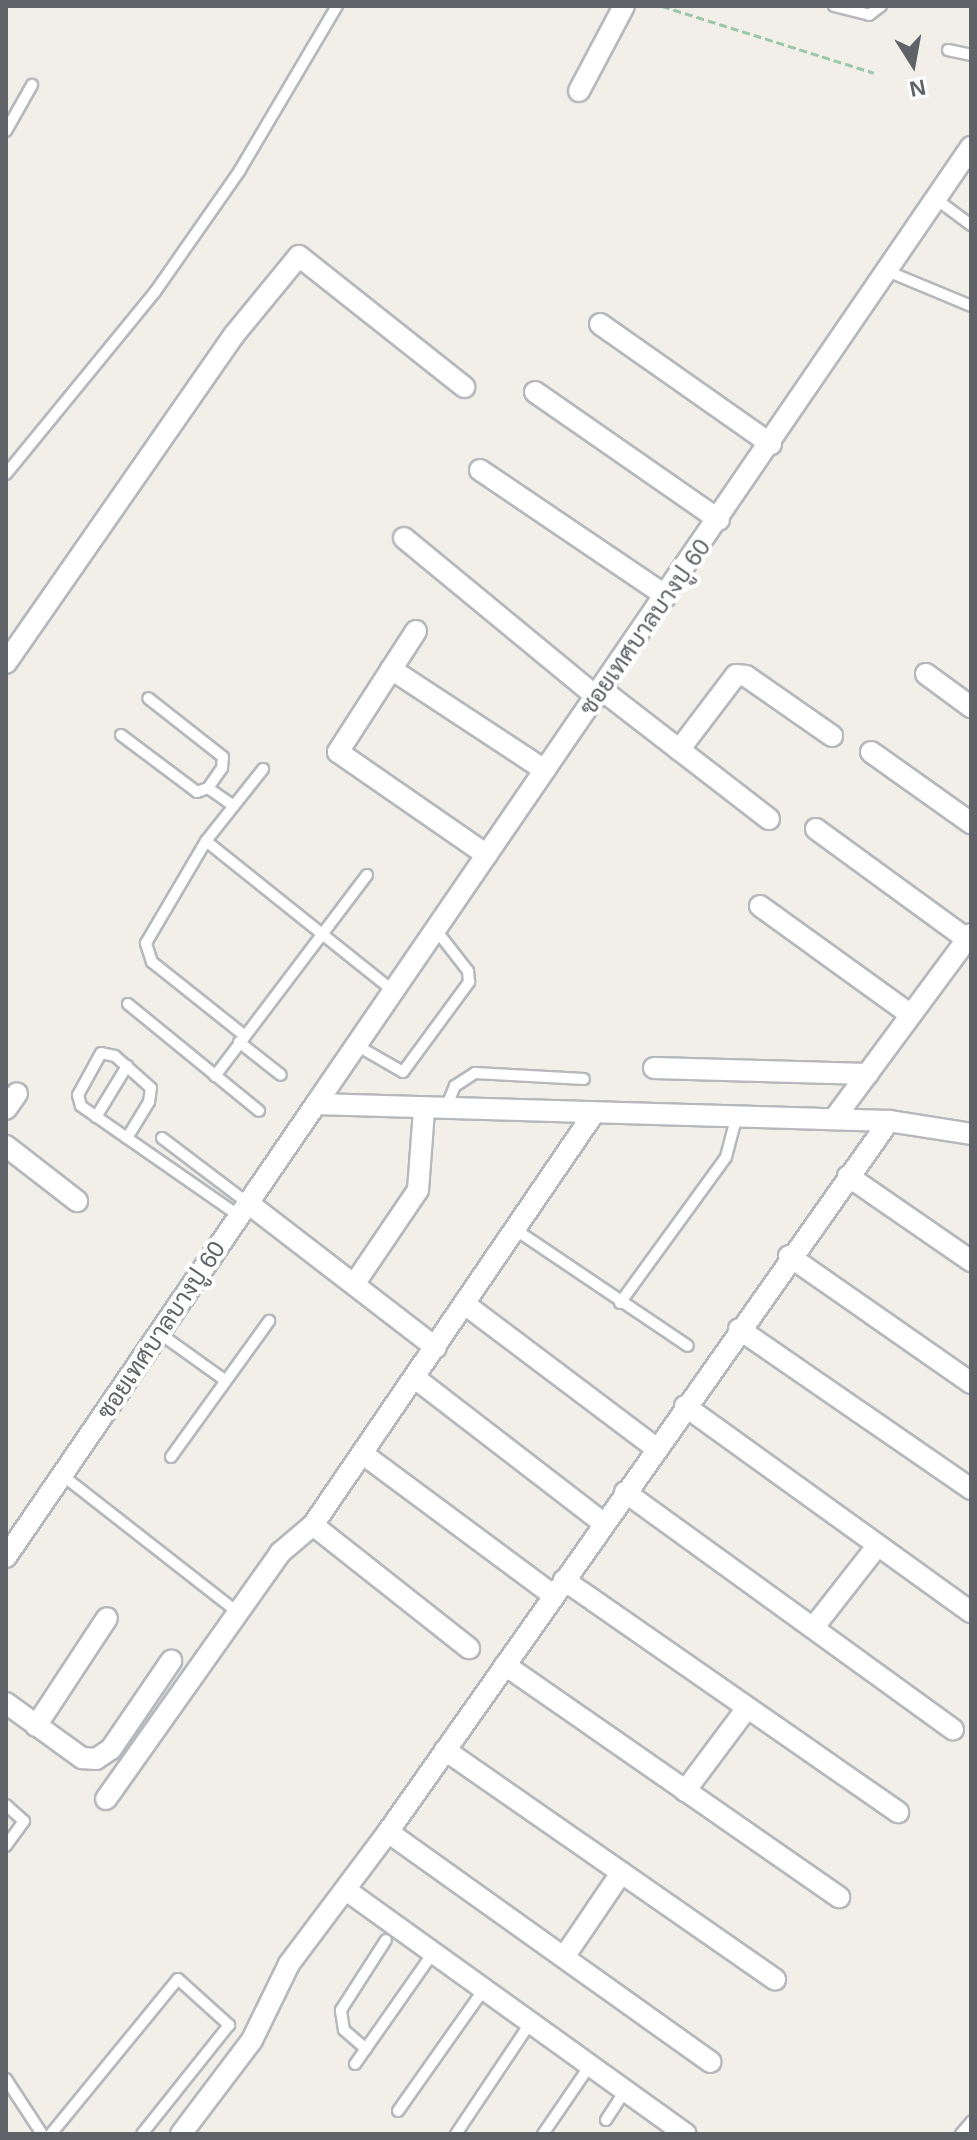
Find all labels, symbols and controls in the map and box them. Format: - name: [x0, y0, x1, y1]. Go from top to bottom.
- north arrow: [873, 24, 953, 104]
- text: N: [907, 74, 928, 102]
- street label: ซอยเทศบาลบางปู 60: [573, 533, 717, 721]
- street label: ซอยเทศบาลบางปู 60: [91, 1236, 231, 1424]

